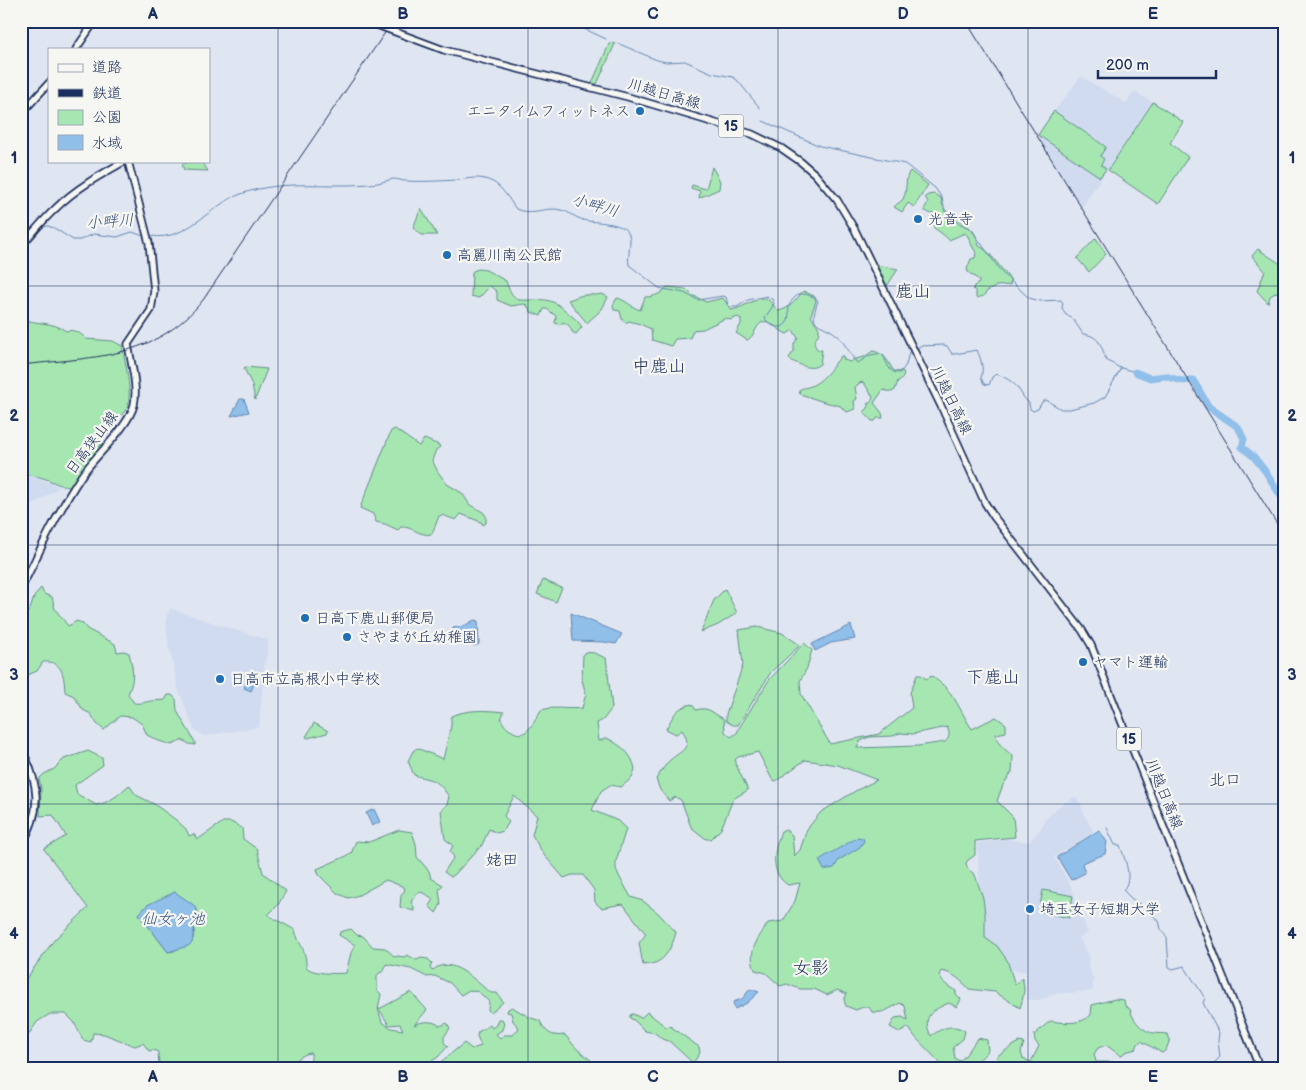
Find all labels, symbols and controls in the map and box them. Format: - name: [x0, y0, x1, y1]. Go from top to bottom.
- text: A: [147, 5, 158, 24]
- text: B: [397, 5, 409, 24]
- text: C: [647, 5, 659, 24]
- text: D: [897, 5, 909, 24]
- text: E: [1148, 5, 1158, 24]
- legend: [48, 48, 210, 162]
- scale bar: [1098, 48, 1216, 80]
- text: 200 m: [1106, 56, 1149, 75]
- text: 道路: [92, 58, 122, 77]
- street label: 川越日高線: [625, 75, 703, 113]
- text: 鉄道: [92, 84, 122, 103]
- place label: エニタイムフィットネス: [467, 102, 630, 121]
- marker: エニタイムフィットネス: [634, 105, 646, 117]
- text: 公園: [92, 108, 122, 127]
- road number: 15: [718, 114, 744, 138]
- text: 水域: [92, 134, 122, 153]
- text: 1: [11, 149, 17, 168]
- text: 1: [1289, 149, 1295, 168]
- water label: 小畔川: [569, 190, 621, 222]
- place label: 光音寺: [928, 210, 973, 229]
- water label: 小畔川: [85, 211, 135, 233]
- marker: 光音寺: [912, 213, 924, 225]
- place label: 高麗川南公民館: [457, 246, 562, 265]
- marker: 高麗川南公民館: [441, 249, 453, 261]
- district label: 鹿山: [895, 281, 931, 302]
- district label: 中鹿山: [632, 356, 686, 377]
- street label: 川越日高線: [926, 362, 976, 438]
- text: 2: [9, 407, 19, 426]
- street label: 日高狭山線: [62, 407, 122, 479]
- text: 2: [1287, 407, 1297, 426]
- place label: 日高下鹿山郵便局: [315, 609, 435, 628]
- marker: 日高下鹿山郵便局: [299, 612, 311, 624]
- place label: さやまが丘幼稚園: [357, 628, 477, 647]
- marker: さやまが丘幼稚園: [341, 631, 353, 643]
- place label: ヤマト運輸: [1093, 653, 1168, 672]
- marker: ヤマト運輸: [1077, 656, 1089, 668]
- text: 3: [9, 666, 19, 685]
- text: 3: [1287, 666, 1297, 685]
- district label: 下鹿山: [966, 667, 1020, 688]
- place label: 日高市立高根小中学校: [230, 670, 380, 689]
- marker: 日高市立高根小中学校: [214, 673, 226, 685]
- road number: 15: [1116, 728, 1142, 751]
- street label: 川越日高線: [1141, 756, 1187, 832]
- district label: 北口: [1209, 771, 1241, 790]
- district label: 姥田: [486, 851, 518, 870]
- place label: 埼玉女子短期大学: [1040, 900, 1160, 919]
- marker: 埼玉女子短期大学: [1024, 903, 1036, 915]
- water label: 仙女ヶ池: [141, 910, 206, 929]
- text: 4: [9, 925, 19, 944]
- text: 4: [1287, 925, 1297, 944]
- district label: 女影: [793, 958, 829, 979]
- text: A: [147, 1068, 158, 1087]
- text: B: [397, 1068, 409, 1087]
- text: C: [647, 1068, 659, 1087]
- text: D: [897, 1068, 909, 1087]
- text: E: [1148, 1068, 1158, 1087]

